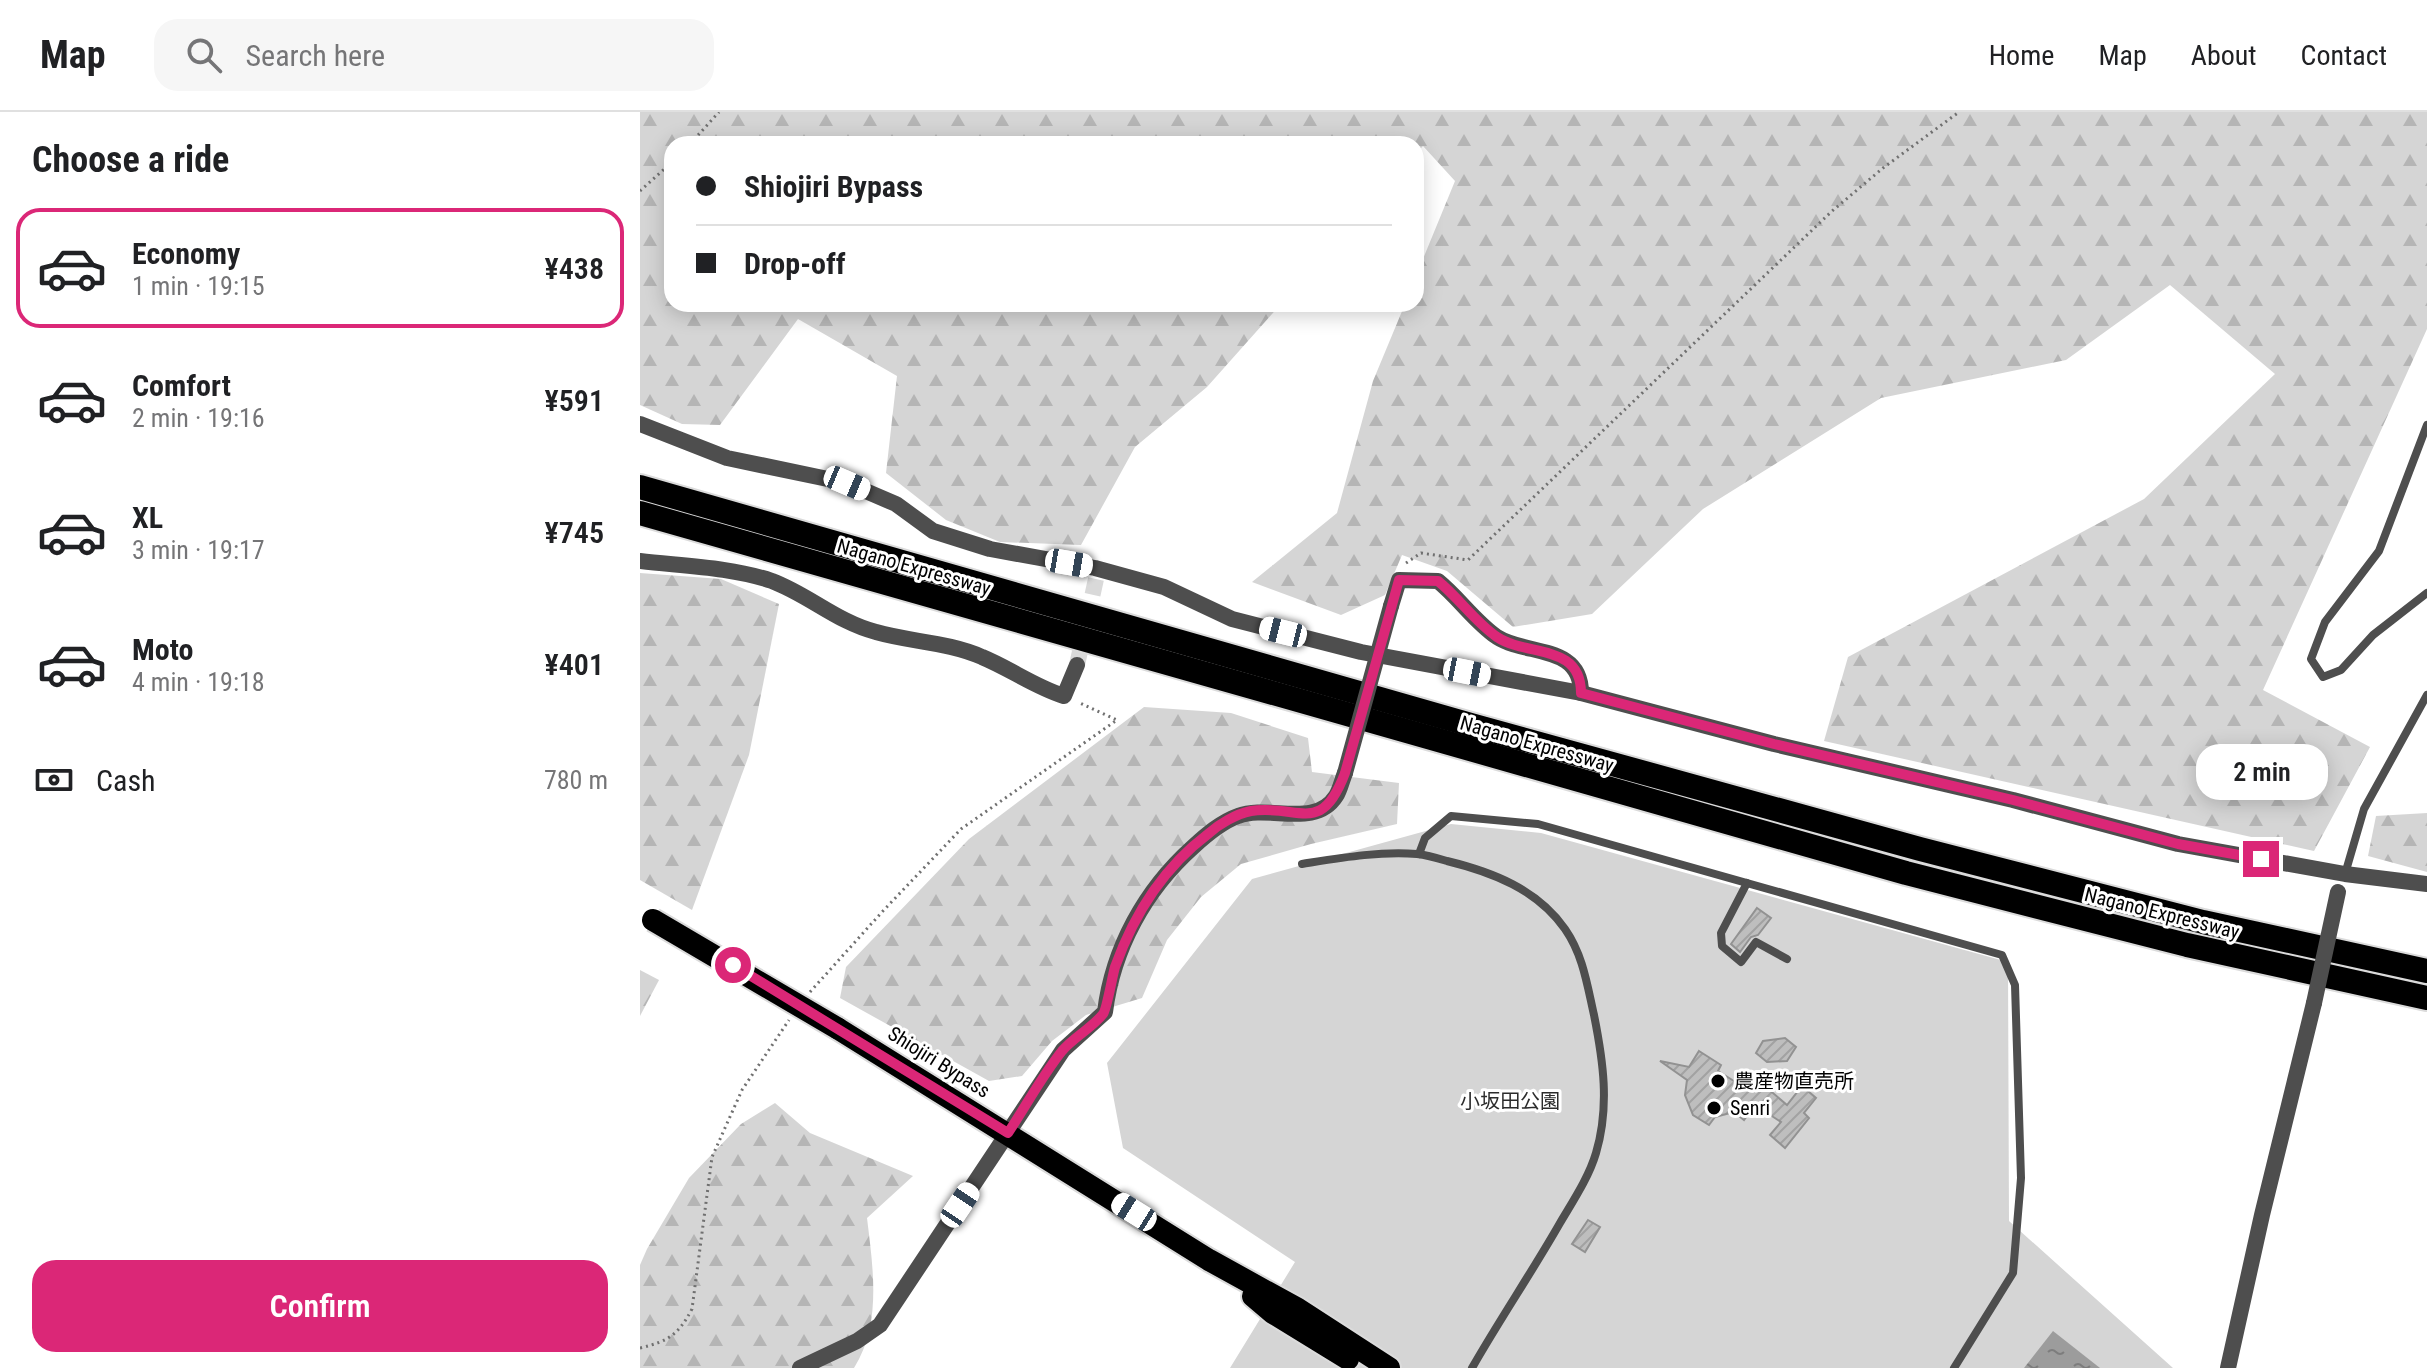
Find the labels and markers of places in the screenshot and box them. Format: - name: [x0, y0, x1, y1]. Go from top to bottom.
- place label: 農産物直売所: [1734, 1069, 1854, 1093]
- marker: 農産物直売所: [1709, 1072, 1727, 1090]
- place label: Senri: [1730, 1096, 1770, 1120]
- marker: Senri: [1705, 1099, 1723, 1117]

